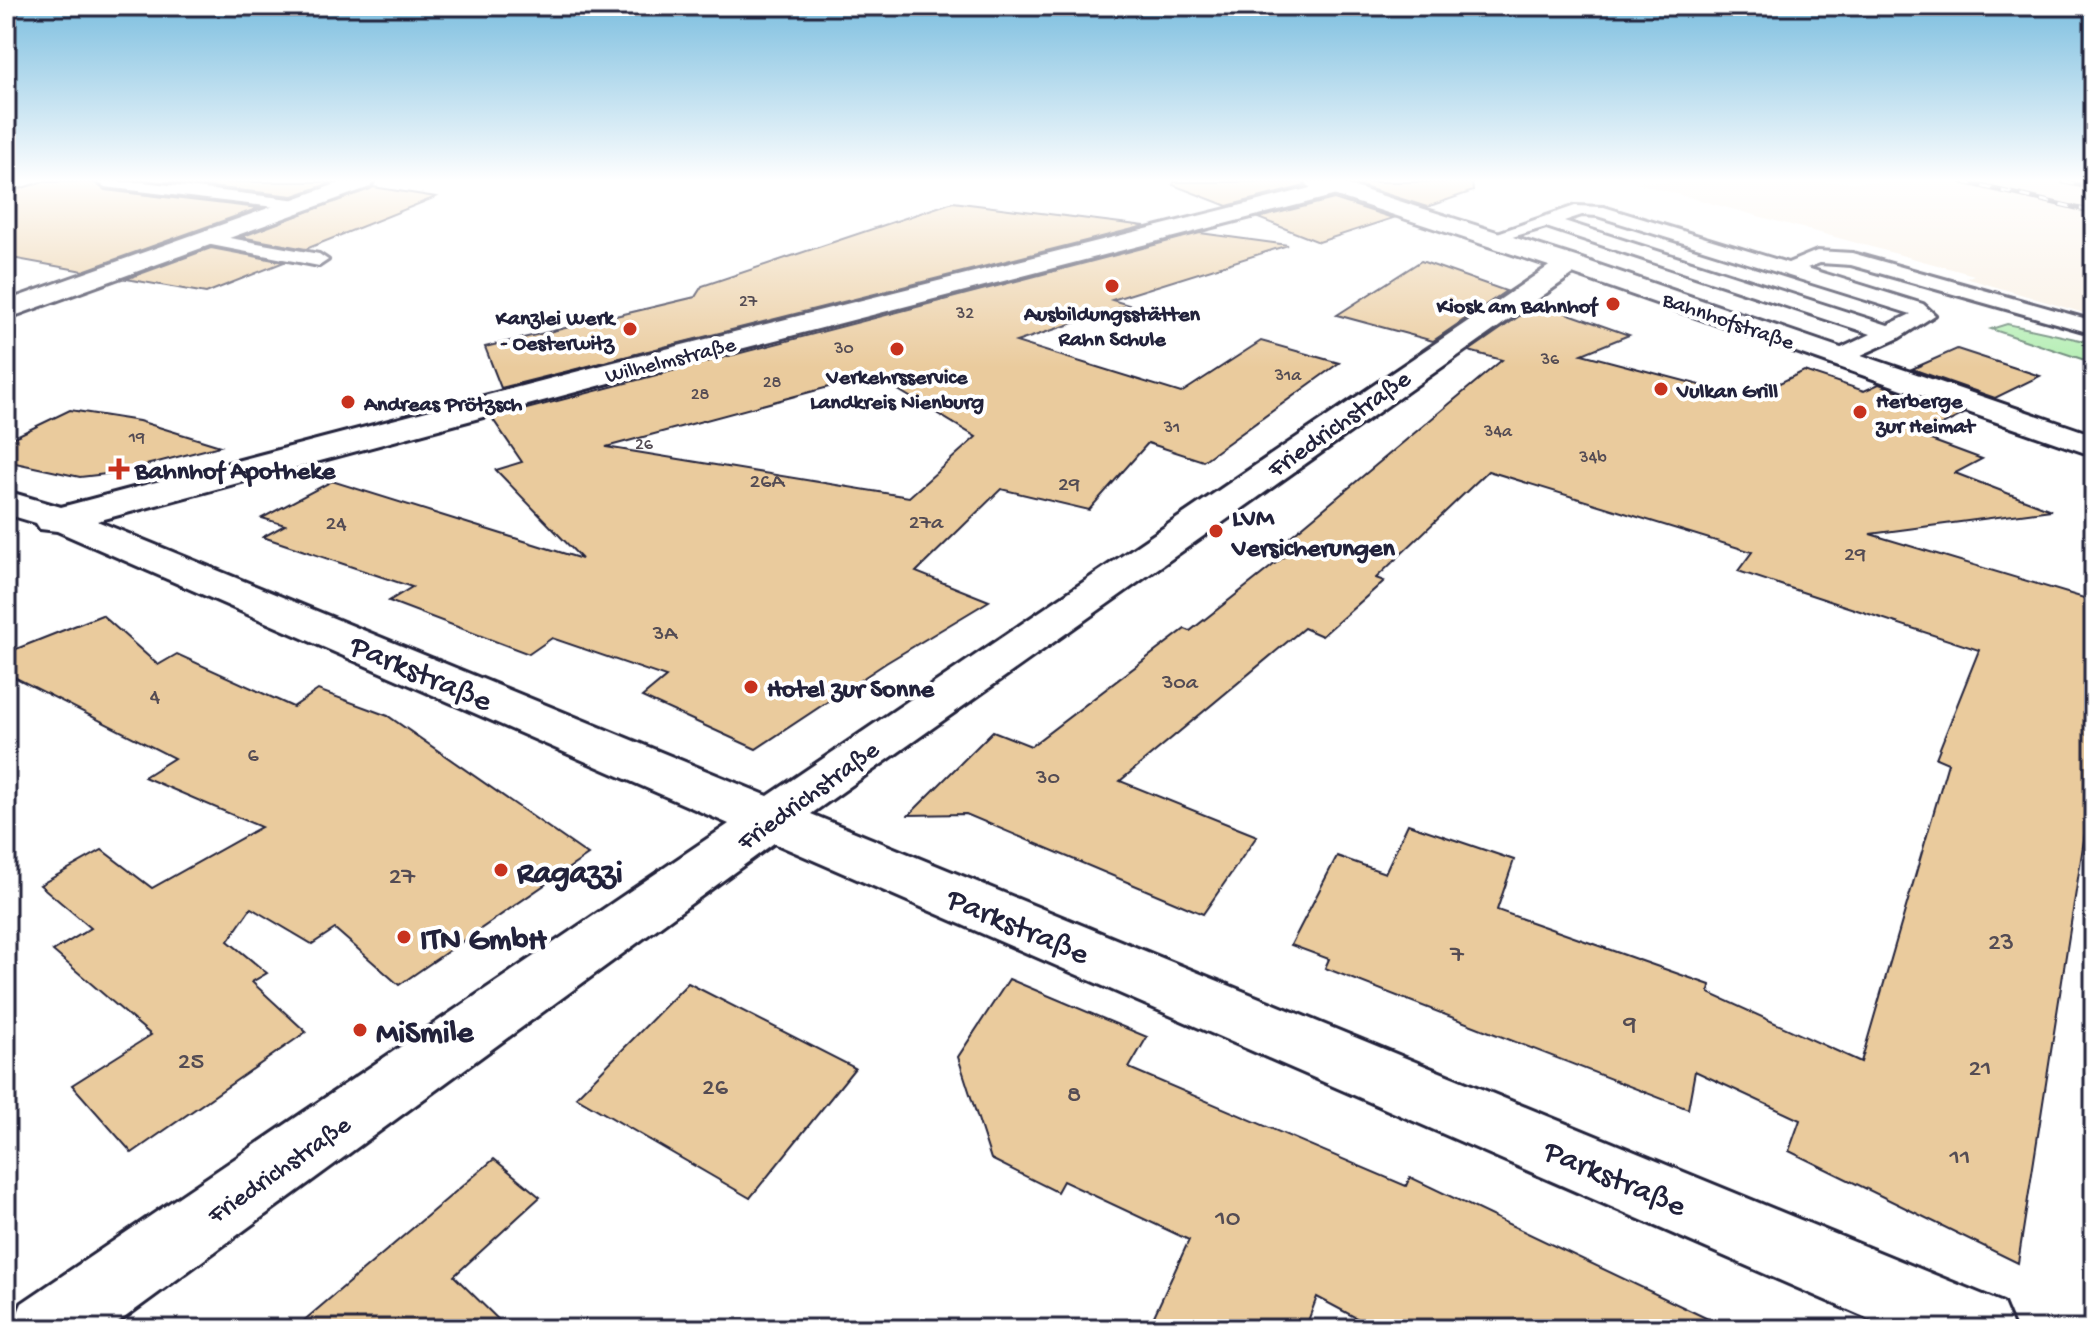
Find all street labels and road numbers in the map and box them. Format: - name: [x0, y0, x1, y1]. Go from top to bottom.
- street label: Bahnhofstraße: [1658, 288, 1798, 358]
- street label: Wilhelmstraße: [603, 333, 740, 391]
- street label: Friedrichstraße: [1262, 365, 1419, 487]
- street label: Parkstraße: [342, 628, 497, 723]
- street label: Friedrichstraße: [732, 736, 887, 860]
- street label: Parkstraße: [939, 881, 1094, 976]
- street label: Friedrichstraße: [202, 1111, 359, 1233]
- street label: Parkstraße: [1536, 1133, 1691, 1228]

